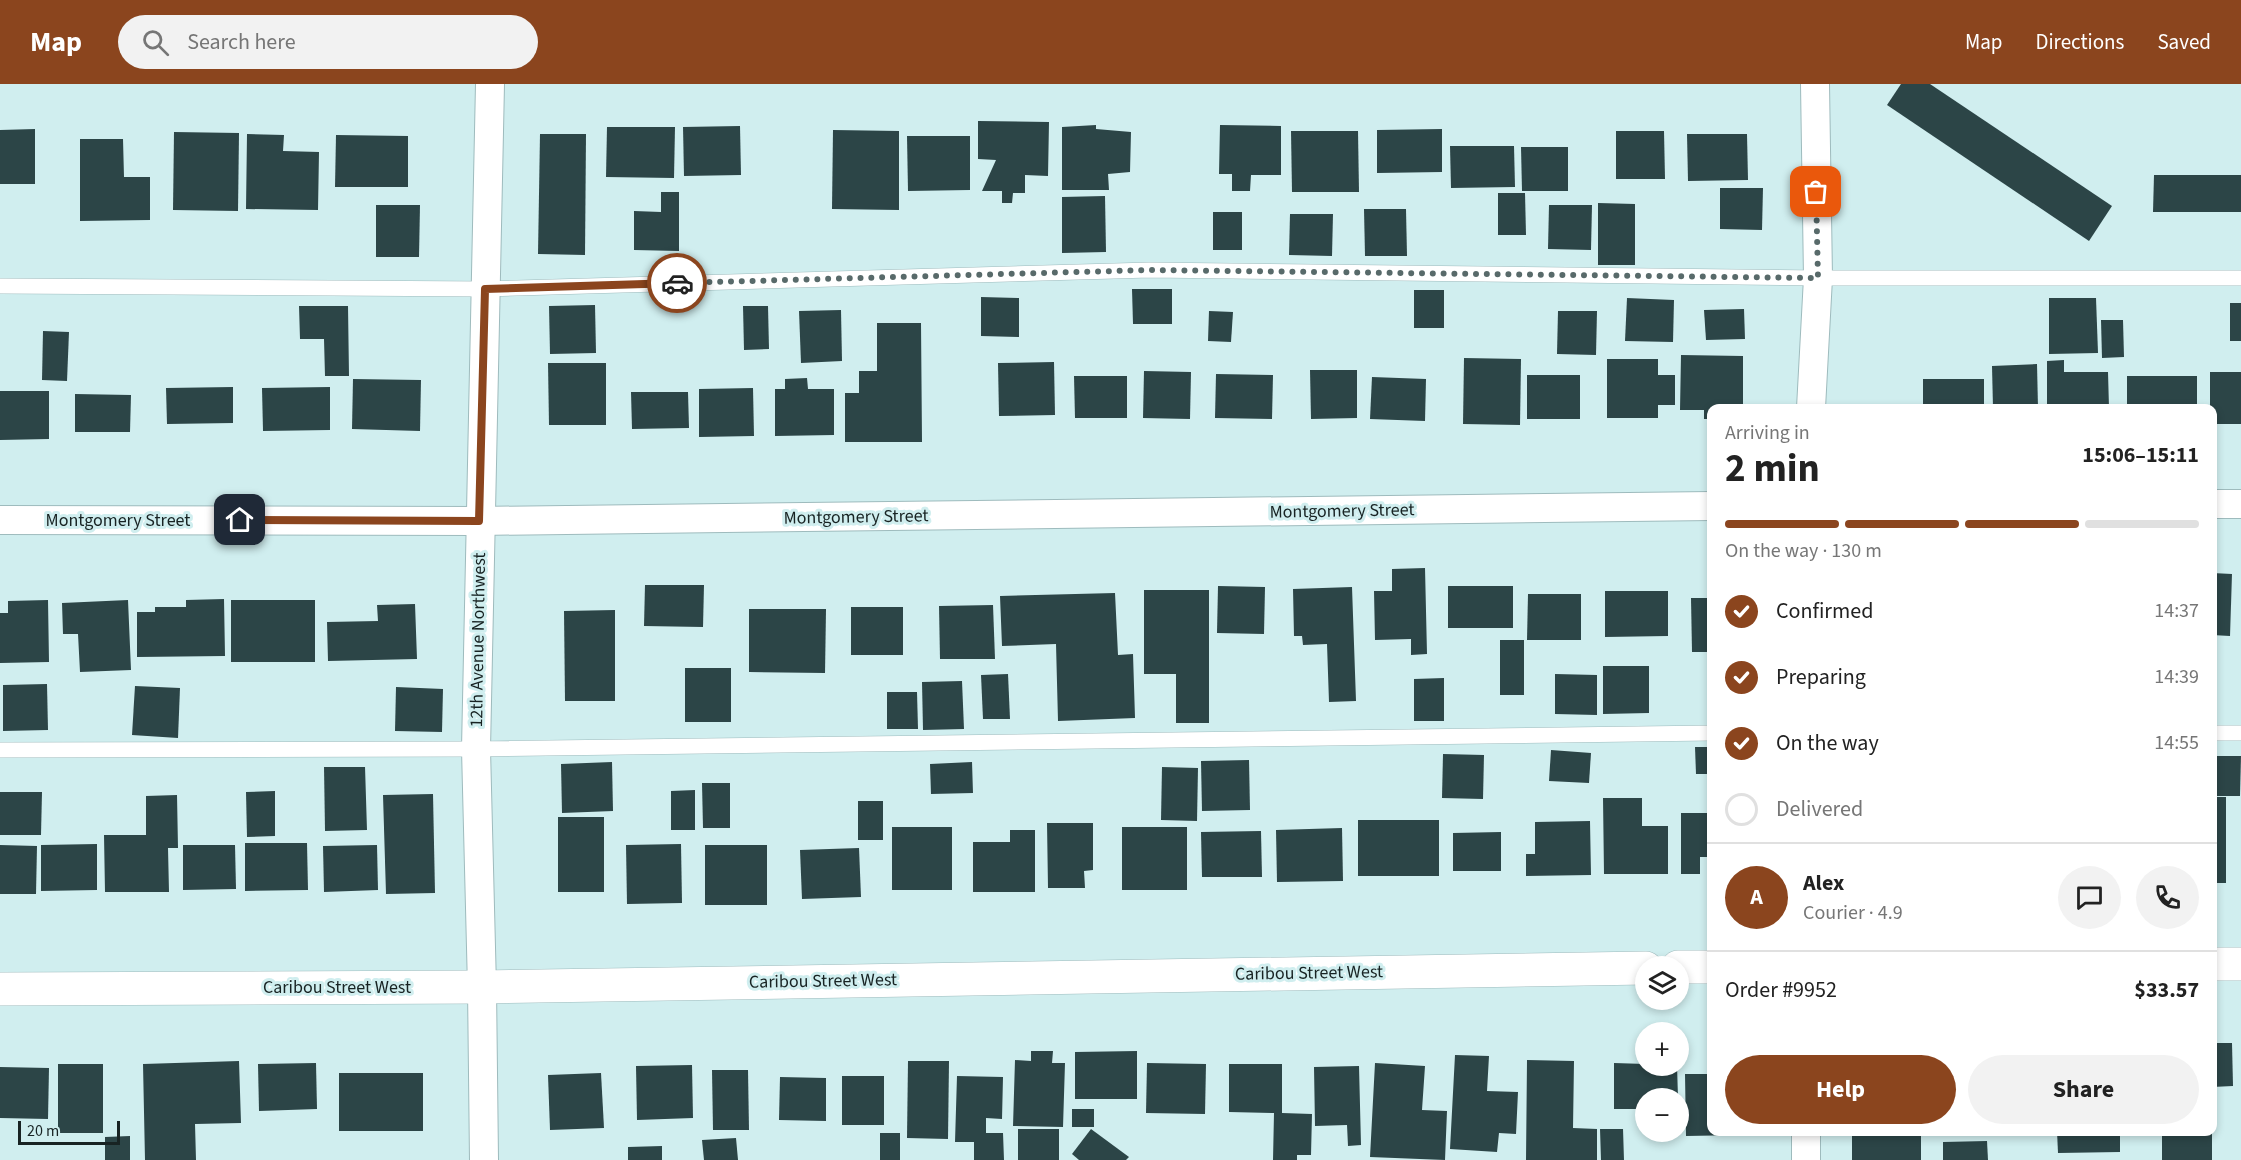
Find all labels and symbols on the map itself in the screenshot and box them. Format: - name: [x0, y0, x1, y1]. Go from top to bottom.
- pin: [1790, 166, 1841, 217]
- courier: [647, 253, 707, 313]
- pin: [214, 494, 265, 545]
- street label: Montgomery Street: [1269, 497, 1415, 525]
- street label: Montgomery Street: [783, 503, 929, 531]
- street label: Montgomery Street: [46, 508, 190, 533]
- street label: 12th Avenue Northwest: [464, 552, 492, 728]
- street label: Caribou Street West: [1235, 959, 1383, 987]
- street label: Caribou Street West: [749, 967, 897, 995]
- street label: Caribou Street West: [263, 975, 411, 1000]
- scale bar: [18, 1118, 120, 1146]

